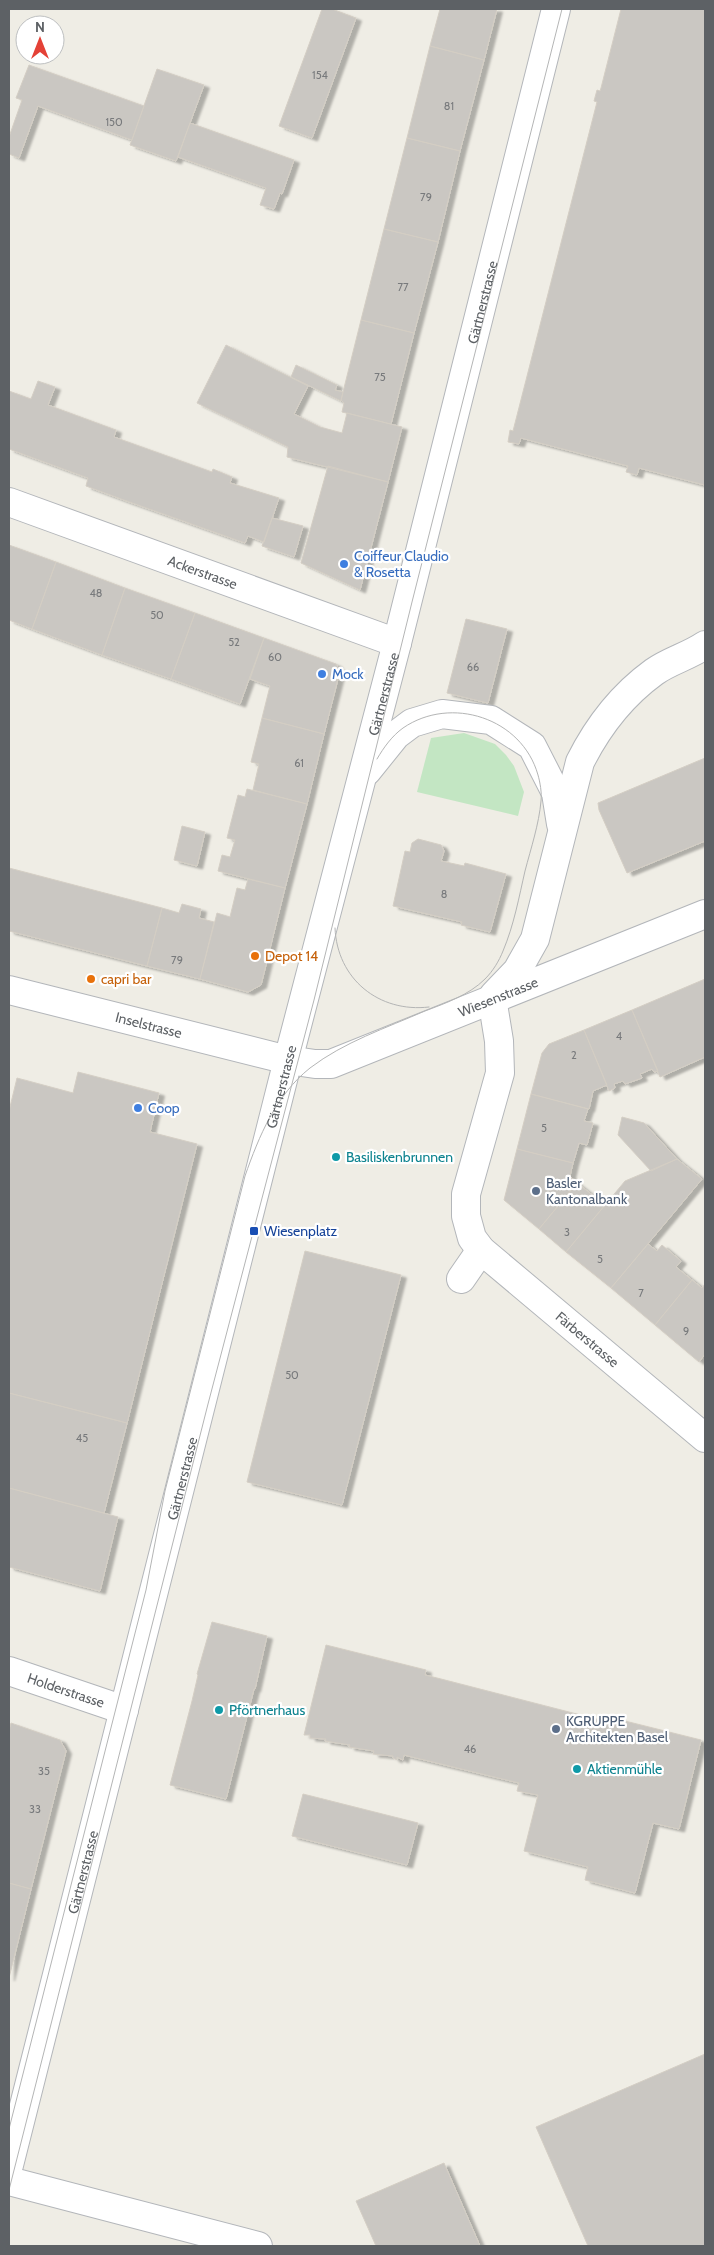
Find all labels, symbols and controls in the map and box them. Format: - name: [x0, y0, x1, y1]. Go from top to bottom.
- north arrow: [15, 15, 65, 65]
- text: N: [35, 18, 45, 36]
- house number: 154: [312, 68, 329, 82]
- house number: 81: [444, 99, 454, 113]
- house number: 150: [105, 115, 123, 129]
- house number: 79: [420, 190, 432, 204]
- street label: Gärtnerstrasse: [463, 259, 502, 346]
- house number: 77: [397, 280, 409, 294]
- house number: 75: [374, 370, 386, 384]
- place label: Coiffeur Claudio & Rosetta: [354, 547, 449, 581]
- street label: Ackerstrasse: [165, 551, 240, 593]
- marker: Coiffeur Claudio & Rosetta: [338, 558, 350, 570]
- house number: 48: [89, 586, 103, 600]
- house number: 50: [150, 608, 164, 622]
- house number: 52: [228, 635, 240, 649]
- house number: 60: [268, 650, 282, 664]
- street label: Gärtnerstrasse: [364, 651, 403, 737]
- house number: 66: [467, 660, 479, 674]
- place label: Mock: [332, 665, 364, 683]
- marker: Mock: [316, 668, 328, 680]
- house number: 61: [294, 756, 304, 770]
- house number: 8: [441, 887, 447, 901]
- place label: Depot 14: [265, 947, 318, 965]
- marker: Depot 14: [249, 950, 261, 962]
- house number: 79: [171, 953, 183, 967]
- place label: capri bar: [101, 970, 152, 988]
- marker: capri bar: [85, 973, 97, 985]
- street label: Wiesenstrasse: [456, 973, 541, 1021]
- street label: Inselstrasse: [114, 1008, 184, 1042]
- house number: 4: [616, 1029, 623, 1043]
- street label: Gärtnerstrasse: [262, 1043, 300, 1130]
- house number: 2: [571, 1048, 577, 1062]
- place label: Coop: [148, 1099, 180, 1117]
- marker: Coop: [132, 1102, 144, 1114]
- house number: 5: [541, 1121, 547, 1135]
- place label: Basiliskenbrunnen: [346, 1148, 453, 1166]
- marker: Basiliskenbrunnen: [330, 1151, 342, 1163]
- place label: Basler Kantonalbank: [546, 1174, 628, 1208]
- marker: Basler Kantonalbank: [530, 1185, 542, 1197]
- place label: Wiesenplatz: [264, 1222, 337, 1240]
- marker: Wiesenplatz: [248, 1225, 260, 1237]
- house number: 3: [564, 1225, 570, 1239]
- house number: 5: [597, 1252, 603, 1266]
- house number: 7: [638, 1286, 644, 1300]
- street label: Färberstrasse: [552, 1308, 623, 1371]
- house number: 9: [683, 1324, 689, 1338]
- house number: 50: [285, 1368, 299, 1382]
- house number: 45: [76, 1431, 88, 1445]
- street label: Gärtnerstrasse: [163, 1435, 201, 1522]
- street label: Holderstrasse: [25, 1669, 107, 1712]
- place label: Pförtnerhaus: [229, 1701, 305, 1719]
- marker: Pförtnerhaus: [213, 1704, 225, 1716]
- place label: KGRUPPE Architekten Basel: [566, 1712, 669, 1746]
- marker: KGRUPPE Architekten Basel: [550, 1723, 562, 1735]
- house number: 46: [464, 1742, 476, 1756]
- place label: Aktienmühle: [587, 1760, 662, 1778]
- marker: Aktienmühle: [571, 1763, 583, 1775]
- house number: 35: [38, 1764, 50, 1778]
- house number: 33: [29, 1802, 41, 1816]
- street label: Gärtnerstrasse: [64, 1829, 102, 1916]

